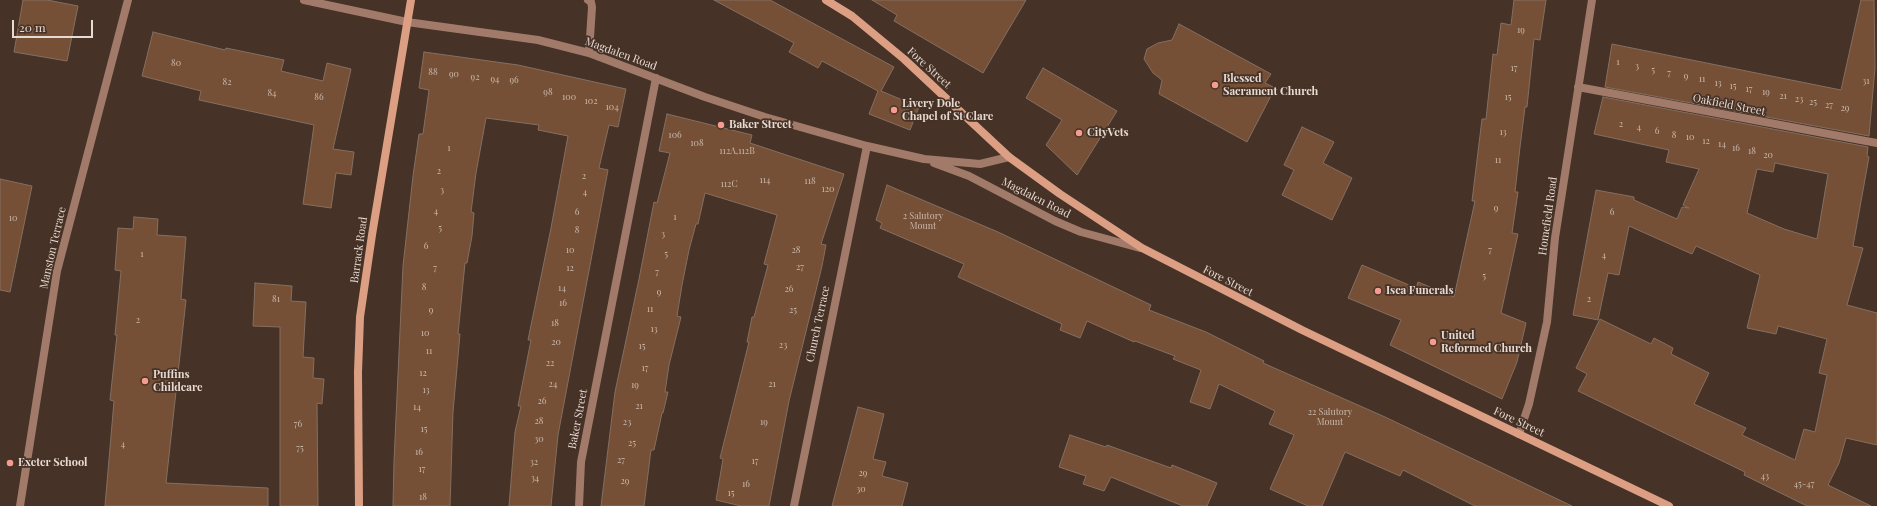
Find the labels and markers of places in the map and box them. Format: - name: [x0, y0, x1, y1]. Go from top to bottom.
- place label: Blessed Sacrament Church: [1223, 72, 1318, 98]
- marker: Blessed Sacrament Church: [1210, 80, 1220, 90]
- place label: Livery Dole Chapel of St Clare: [902, 97, 993, 123]
- marker: Livery Dole Chapel of St Clare: [889, 105, 899, 115]
- place label: Baker Street: [729, 118, 792, 132]
- marker: Baker Street: [716, 120, 726, 130]
- place label: CityVets: [1087, 126, 1129, 140]
- marker: CityVets: [1074, 128, 1084, 138]
- place label: Isca Funerals: [1386, 284, 1454, 298]
- marker: Isca Funerals: [1373, 286, 1383, 296]
- place label: United Reformed Church: [1441, 329, 1532, 355]
- marker: United Reformed Church: [1428, 337, 1438, 347]
- place label: Puffins Childcare: [153, 368, 202, 394]
- marker: Puffins Childcare: [140, 376, 150, 386]
- place label: Exeter School: [18, 456, 88, 470]
- marker: Exeter School: [5, 458, 15, 468]

